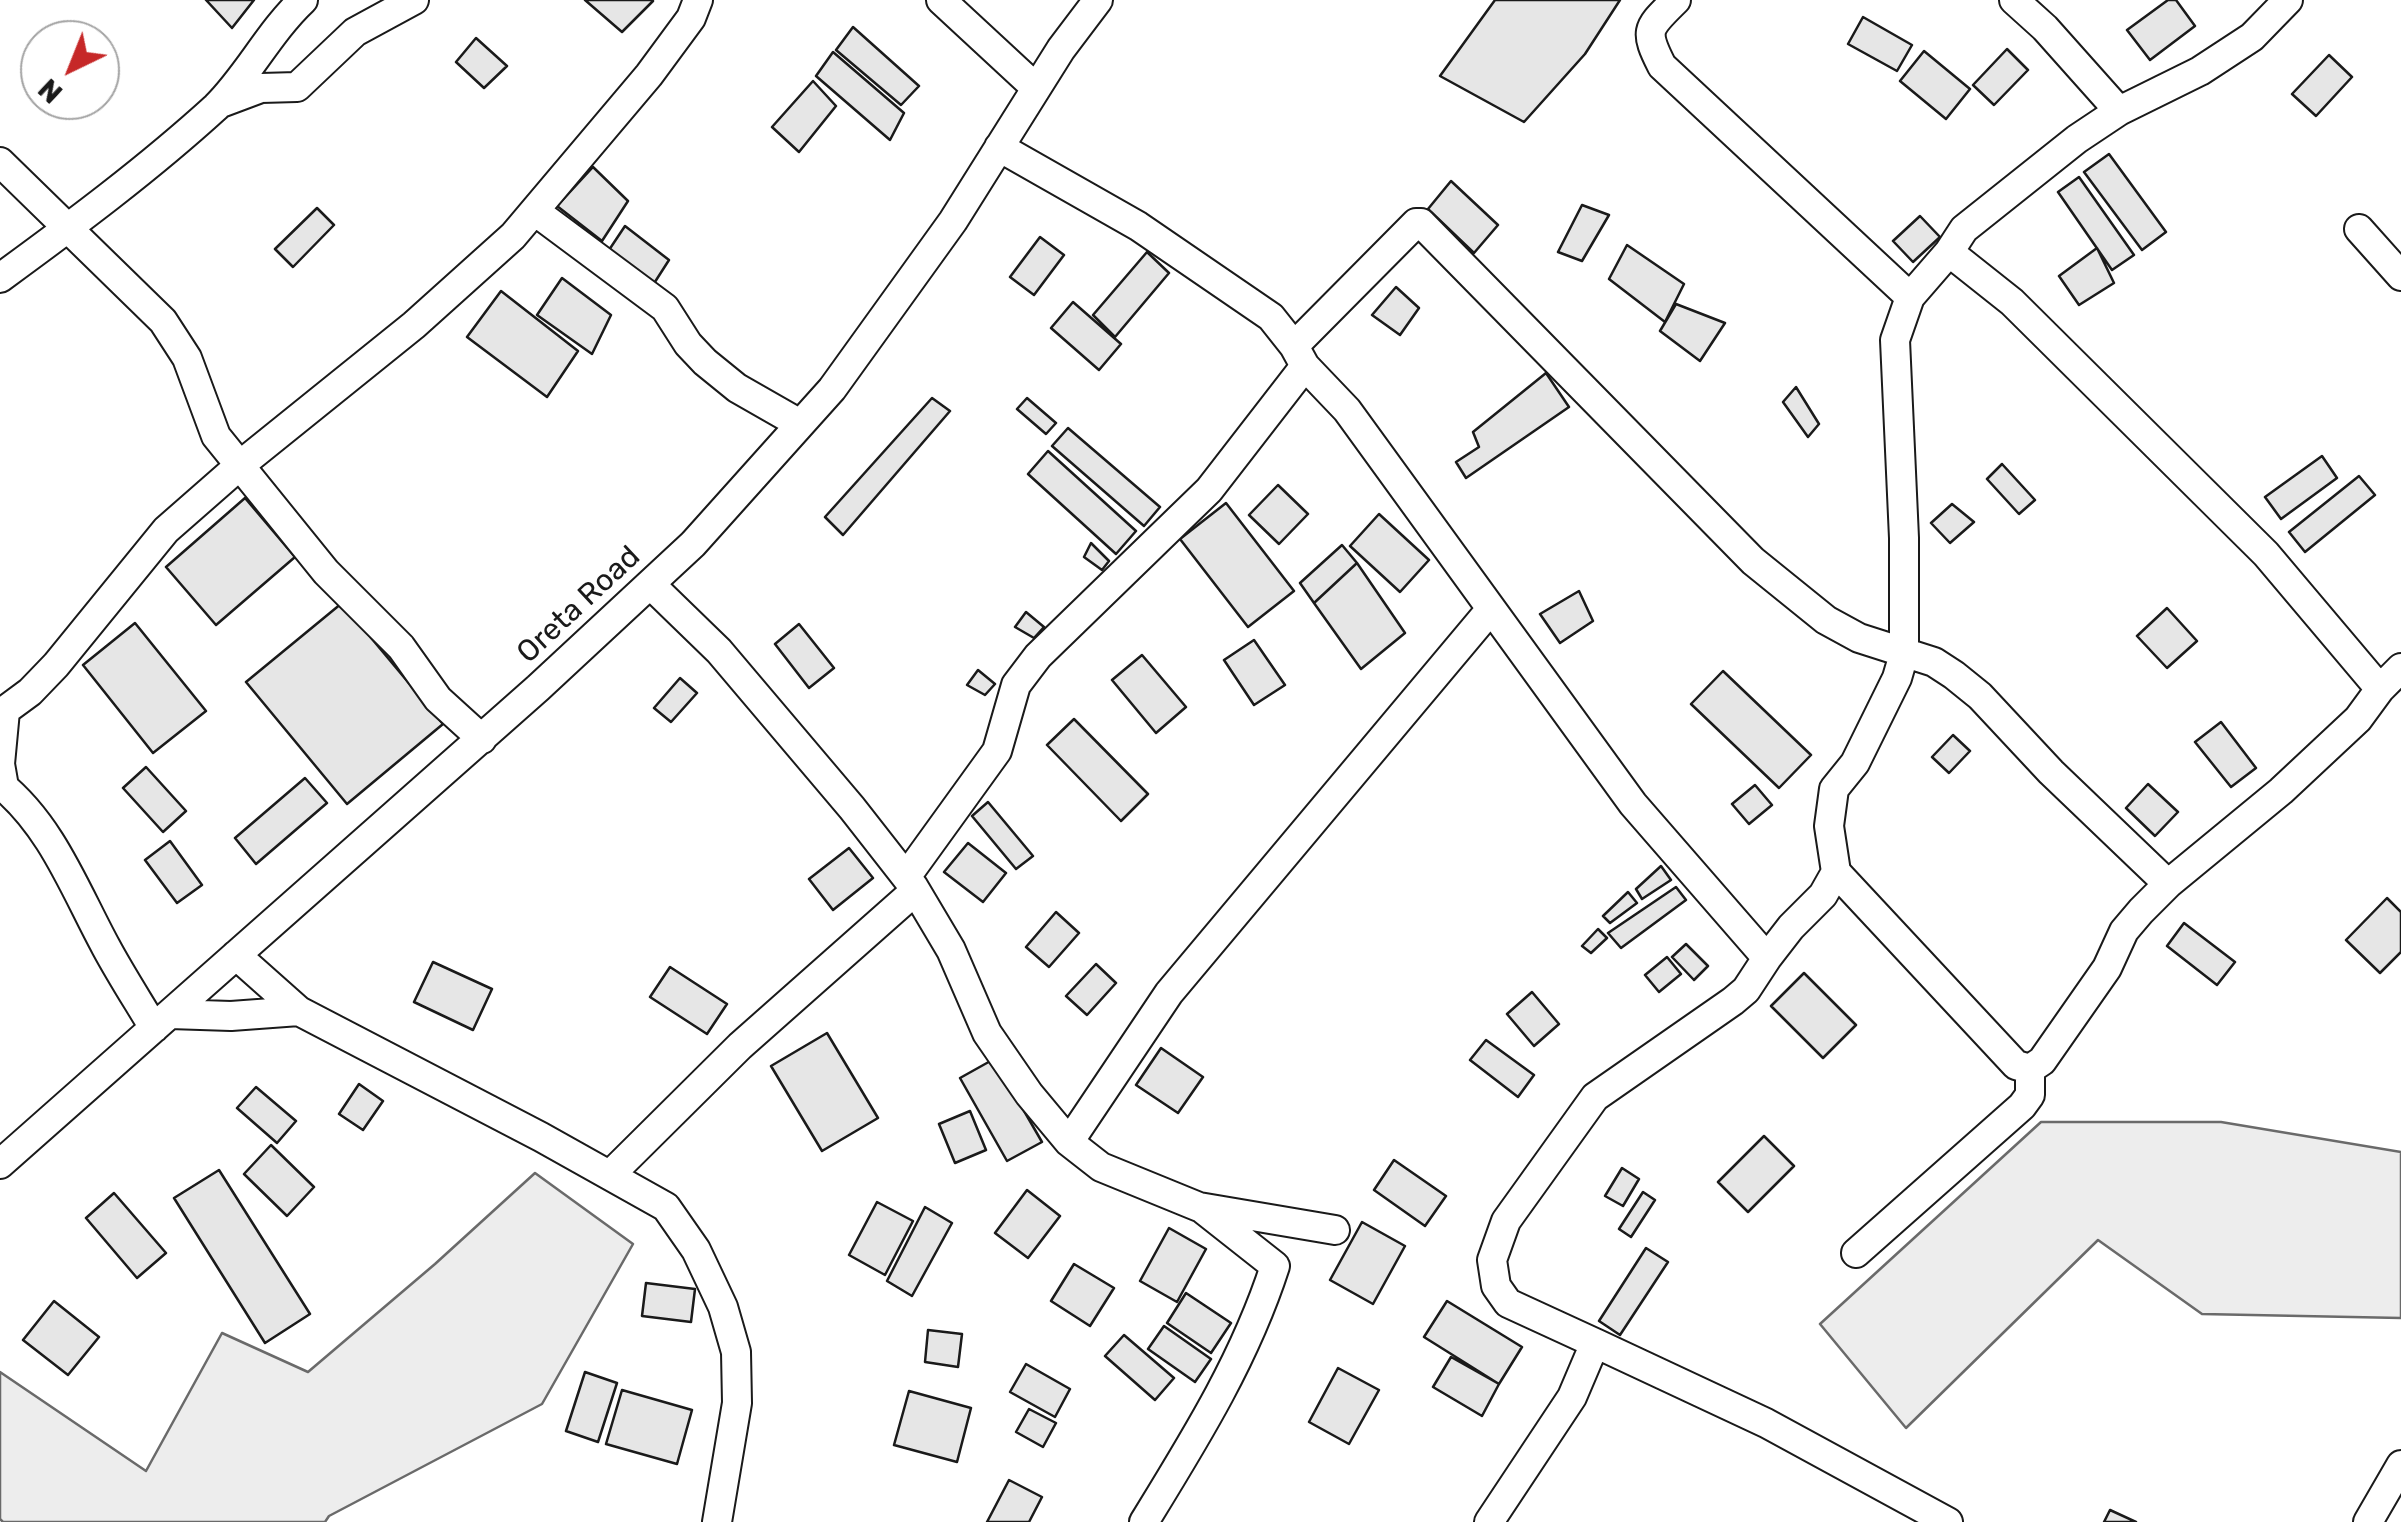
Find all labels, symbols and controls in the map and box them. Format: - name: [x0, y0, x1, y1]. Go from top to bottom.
- north arrow: [20, 20, 120, 120]
- text: N: [32, 72, 69, 110]
- street label: Oreta Road: [510, 539, 648, 671]

